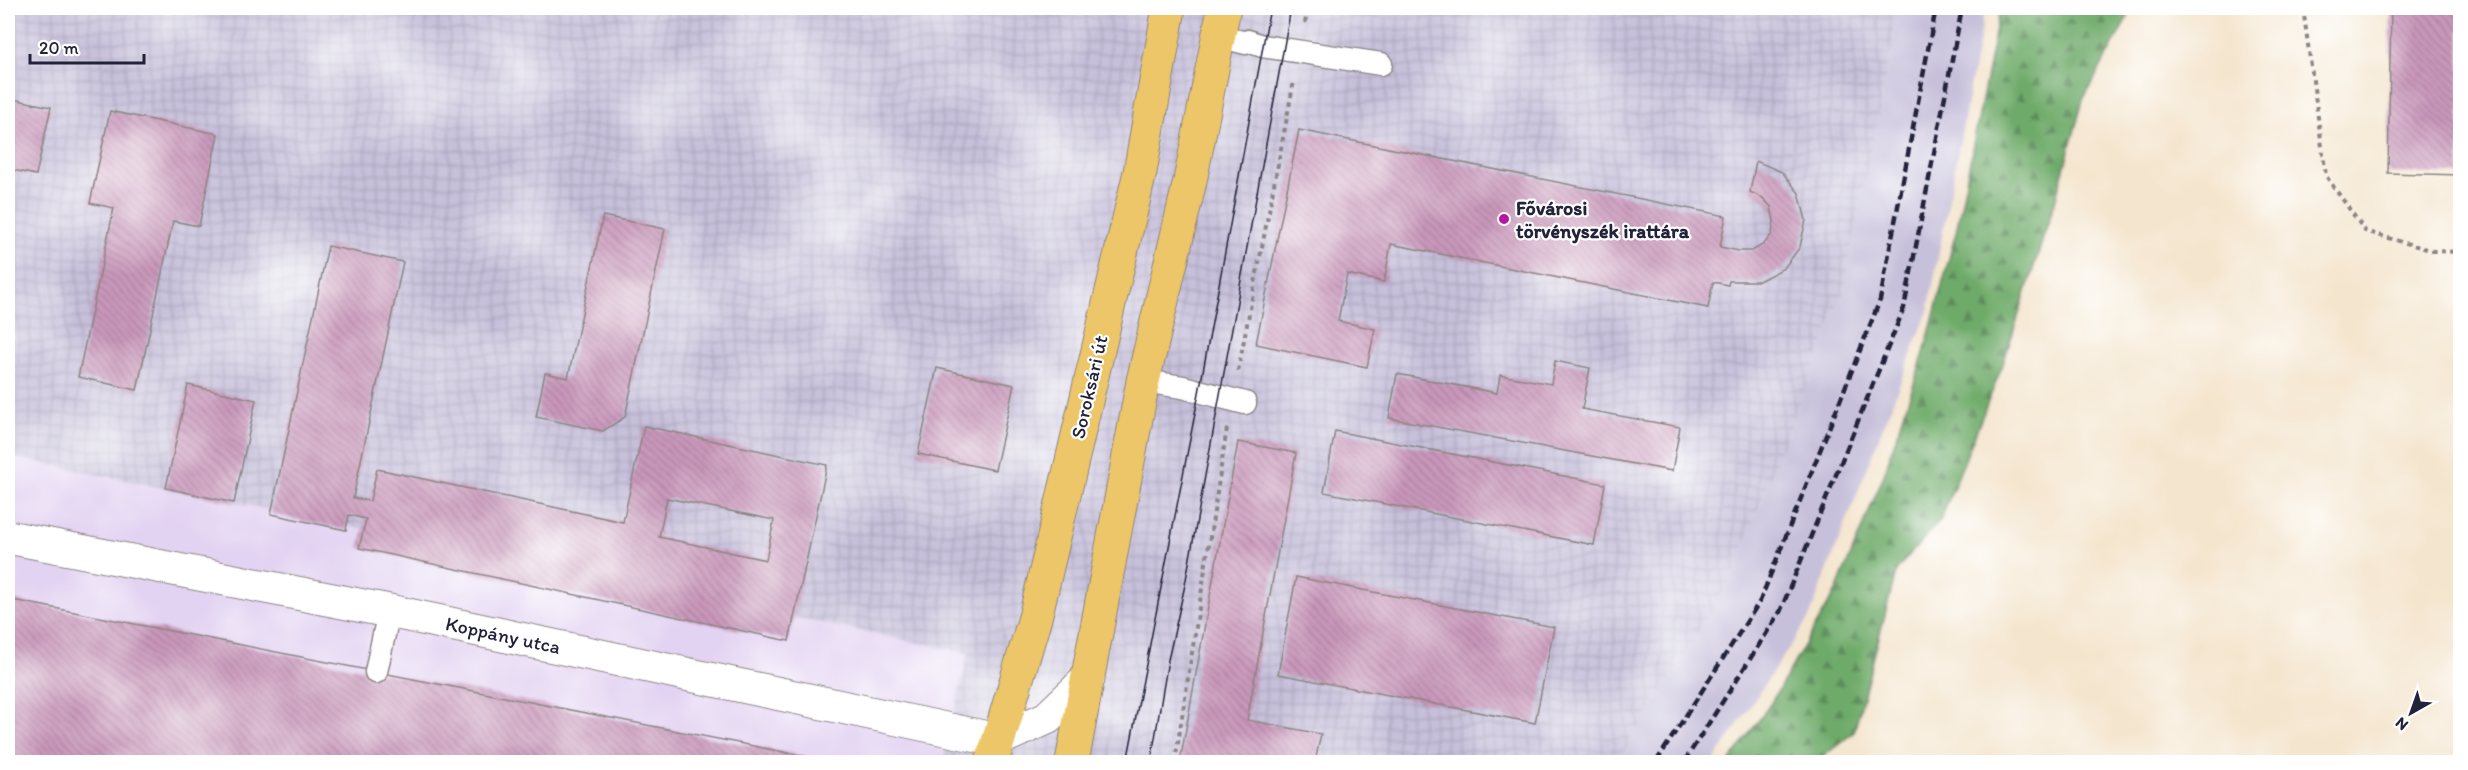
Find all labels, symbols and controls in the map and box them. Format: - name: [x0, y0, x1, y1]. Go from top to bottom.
- scale bar: [30, 27, 144, 65]
- text: 20 m: [39, 37, 79, 59]
- place label: Fővárosi törvényszék irattára: [1516, 196, 1690, 244]
- marker: Fővárosi törvényszék irattára: [1497, 212, 1511, 226]
- street label: Soroksári út: [1065, 333, 1113, 441]
- street label: Koppány utca: [443, 611, 563, 659]
- north arrow: [2381, 683, 2441, 743]
- text: N: [2391, 713, 2412, 735]

